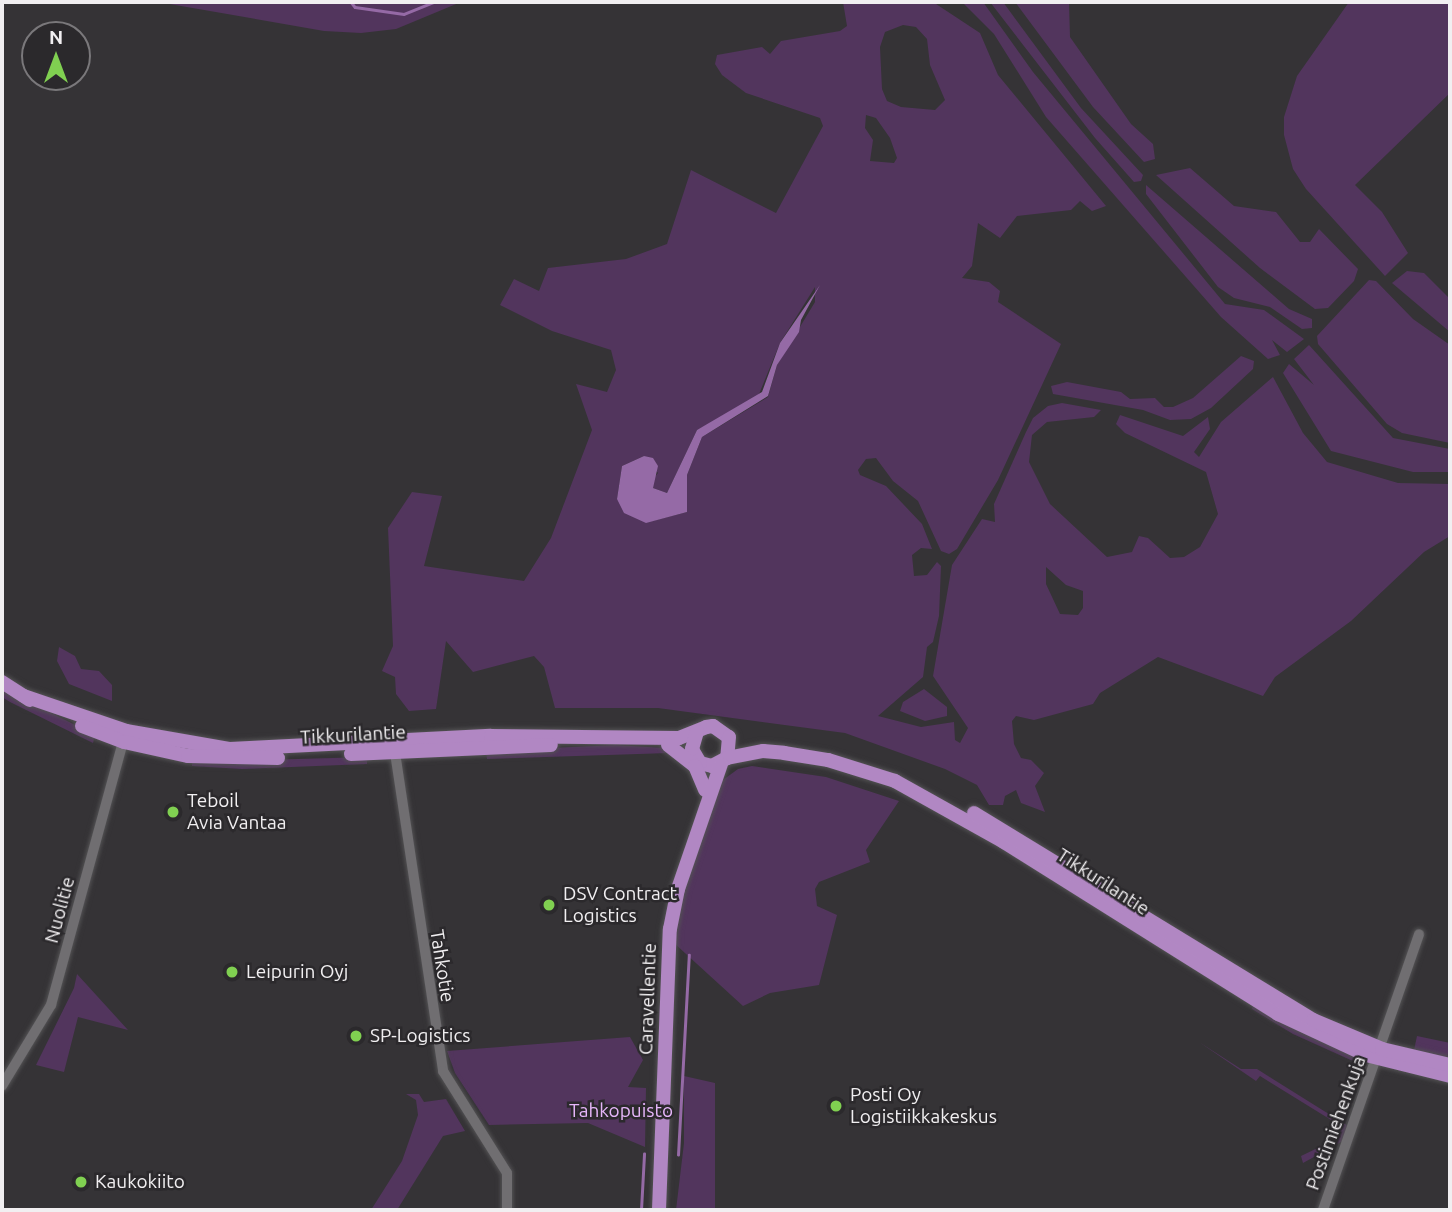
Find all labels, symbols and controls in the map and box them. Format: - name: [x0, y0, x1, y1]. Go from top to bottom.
- north arrow: [21, 21, 91, 91]
- text: N: [49, 26, 63, 48]
- street label: Tikkurilantie: [300, 721, 406, 749]
- place label: Teboil Avia Vantaa: [187, 790, 286, 834]
- marker: Teboil Avia Vantaa: [165, 804, 181, 820]
- street label: Tikkurilantie: [1052, 844, 1154, 920]
- street label: Nuolitie: [40, 874, 80, 946]
- place label: DSV Contract Logistics: [563, 883, 677, 927]
- marker: DSV Contract Logistics: [541, 897, 557, 913]
- street label: Tahkotie: [425, 928, 459, 1004]
- street label: Caravellentie: [635, 943, 661, 1055]
- place label: Leipurin Oyj: [246, 961, 348, 983]
- marker: Leipurin Oyj: [224, 964, 240, 980]
- place label: SP-Logistics: [370, 1025, 471, 1047]
- marker: SP-Logistics: [348, 1028, 364, 1044]
- street label: Postimiehenkuja: [1301, 1053, 1371, 1193]
- place label: Posti Oy Logistiikkakeskus: [850, 1084, 997, 1128]
- marker: Posti Oy Logistiikkakeskus: [828, 1098, 844, 1114]
- park label: Tahkopuisto: [569, 1100, 673, 1122]
- place label: Kaukokiito: [95, 1171, 185, 1193]
- marker: Kaukokiito: [73, 1174, 89, 1190]

